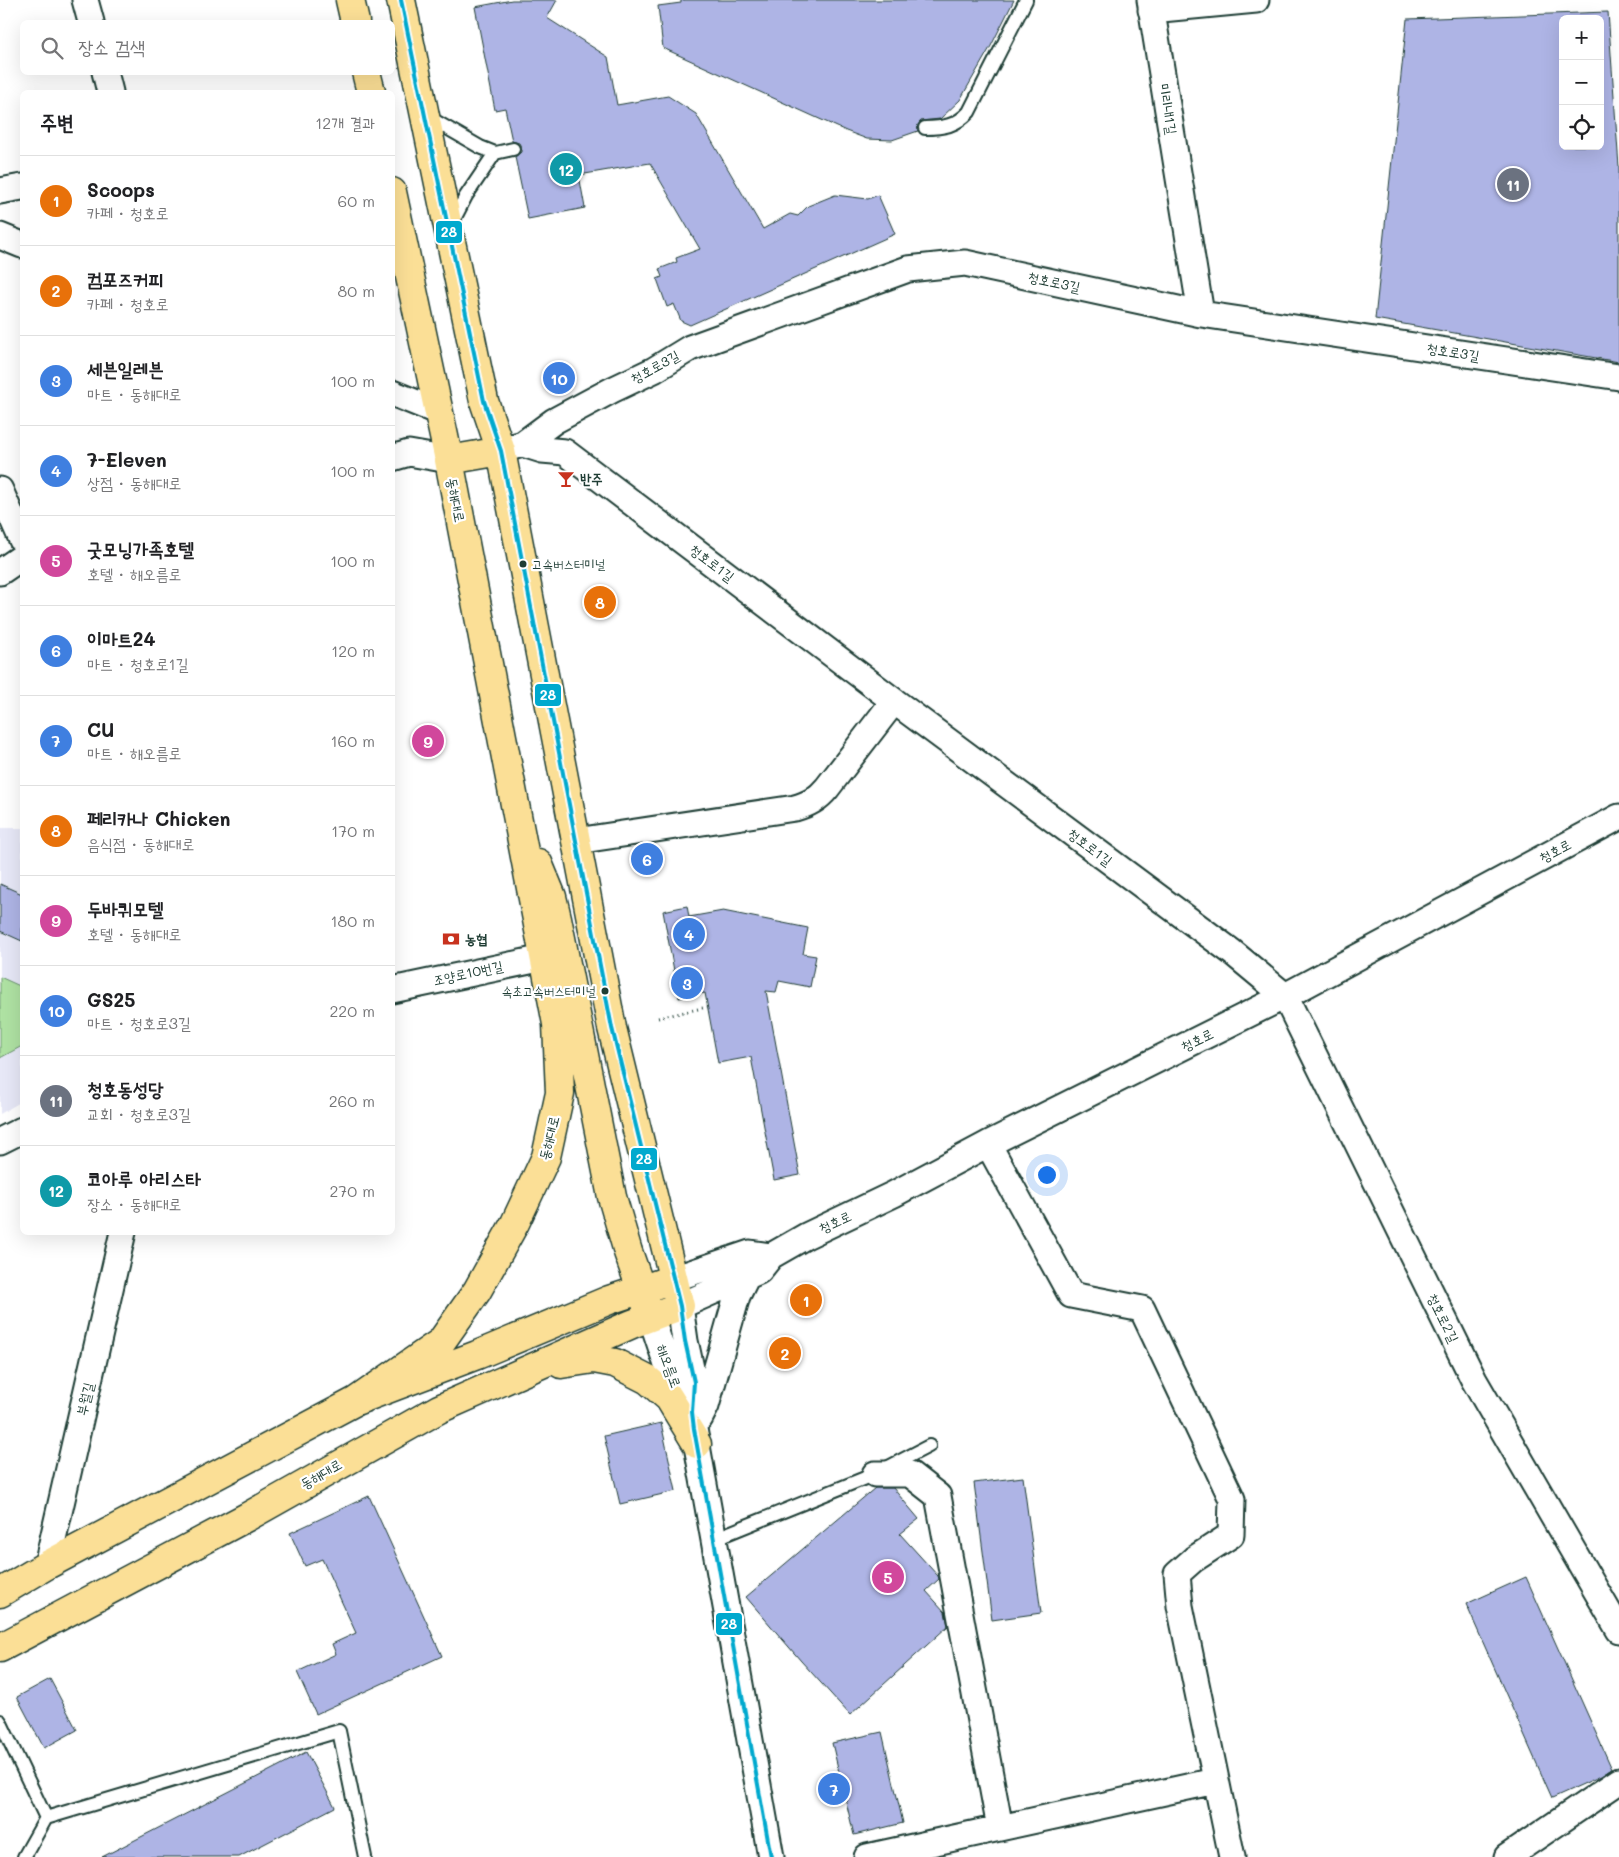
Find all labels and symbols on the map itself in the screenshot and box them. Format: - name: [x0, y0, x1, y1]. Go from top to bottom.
- street label: 미리내1길: [1155, 82, 1182, 136]
- pin: 12: [550, 150, 582, 188]
- pin: 11: [1497, 165, 1529, 203]
- line badge: 28: [435, 220, 463, 244]
- text: 28: [441, 222, 458, 241]
- street label: 청호로3길: [1026, 267, 1083, 296]
- street label: 청호로3길: [1425, 338, 1482, 365]
- street label: 청호로3길: [627, 345, 683, 388]
- pin: 10: [543, 359, 575, 397]
- bar icon: 반주: [556, 469, 576, 489]
- place label: 반주: [580, 469, 603, 488]
- street label: 동해대로: [443, 476, 470, 524]
- street label: 청호로1길: [686, 540, 739, 586]
- place label: 고속버스터미널: [532, 555, 606, 572]
- marker: 고속버스터미널: [518, 559, 528, 569]
- pin: 8: [584, 583, 616, 621]
- line badge: 28: [534, 683, 562, 707]
- text: 28: [540, 685, 557, 704]
- pin: 9: [412, 722, 444, 760]
- street label: 청호로1길: [1064, 824, 1117, 870]
- street label: 청호로: [1535, 834, 1574, 867]
- pin: 6: [631, 840, 663, 878]
- pin: 4: [673, 915, 705, 953]
- bank icon: 농협: [441, 929, 461, 949]
- place label: 농협: [465, 929, 488, 948]
- street label: 조양로10번길: [431, 956, 505, 989]
- pin: 3: [671, 964, 703, 1002]
- place label: 속초고속버스터미널: [502, 982, 597, 999]
- marker: 속초고속버스터미널: [600, 986, 610, 996]
- street label: 청호로: [1177, 1024, 1216, 1055]
- street label: 동해대로: [534, 1114, 563, 1162]
- line badge: 28: [630, 1147, 658, 1171]
- text: 28: [636, 1149, 653, 1168]
- your location: [1034, 1162, 1060, 1188]
- street label: 청호로: [815, 1206, 854, 1237]
- pin: 1: [790, 1281, 822, 1319]
- street label: 청호로2길: [1423, 1290, 1464, 1346]
- pin: 2: [769, 1334, 801, 1372]
- street label: 해오름로: [653, 1341, 686, 1390]
- street label: 부월길: [71, 1380, 98, 1417]
- street label: 동해대로: [296, 1454, 345, 1493]
- pin: 5: [872, 1558, 904, 1596]
- line badge: 28: [715, 1612, 743, 1636]
- text: 28: [721, 1614, 738, 1633]
- pin: 7: [818, 1770, 850, 1808]

